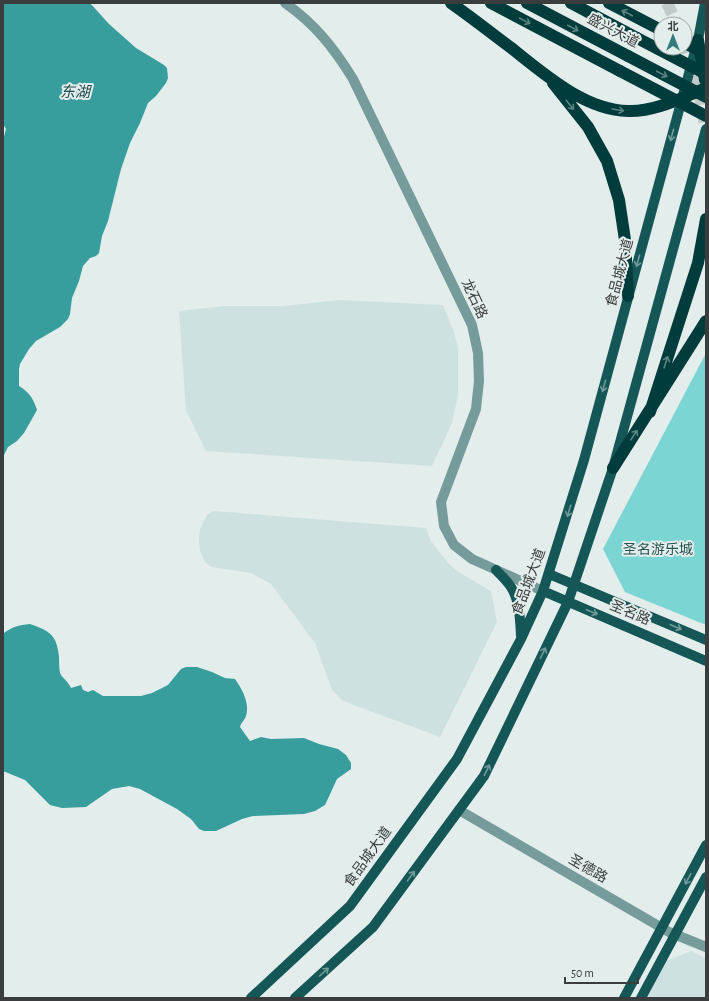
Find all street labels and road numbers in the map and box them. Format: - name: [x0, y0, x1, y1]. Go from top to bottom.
- street label: 盛兴大道: [585, 10, 642, 50]
- street label: 食品城大道: [603, 237, 636, 309]
- street label: 龙石路: [459, 276, 491, 321]
- street label: 食品城大道: [509, 546, 548, 617]
- street label: 圣名路: [608, 597, 652, 628]
- street label: 食品城大道: [341, 824, 394, 889]
- street label: 圣德路: [566, 851, 611, 886]

